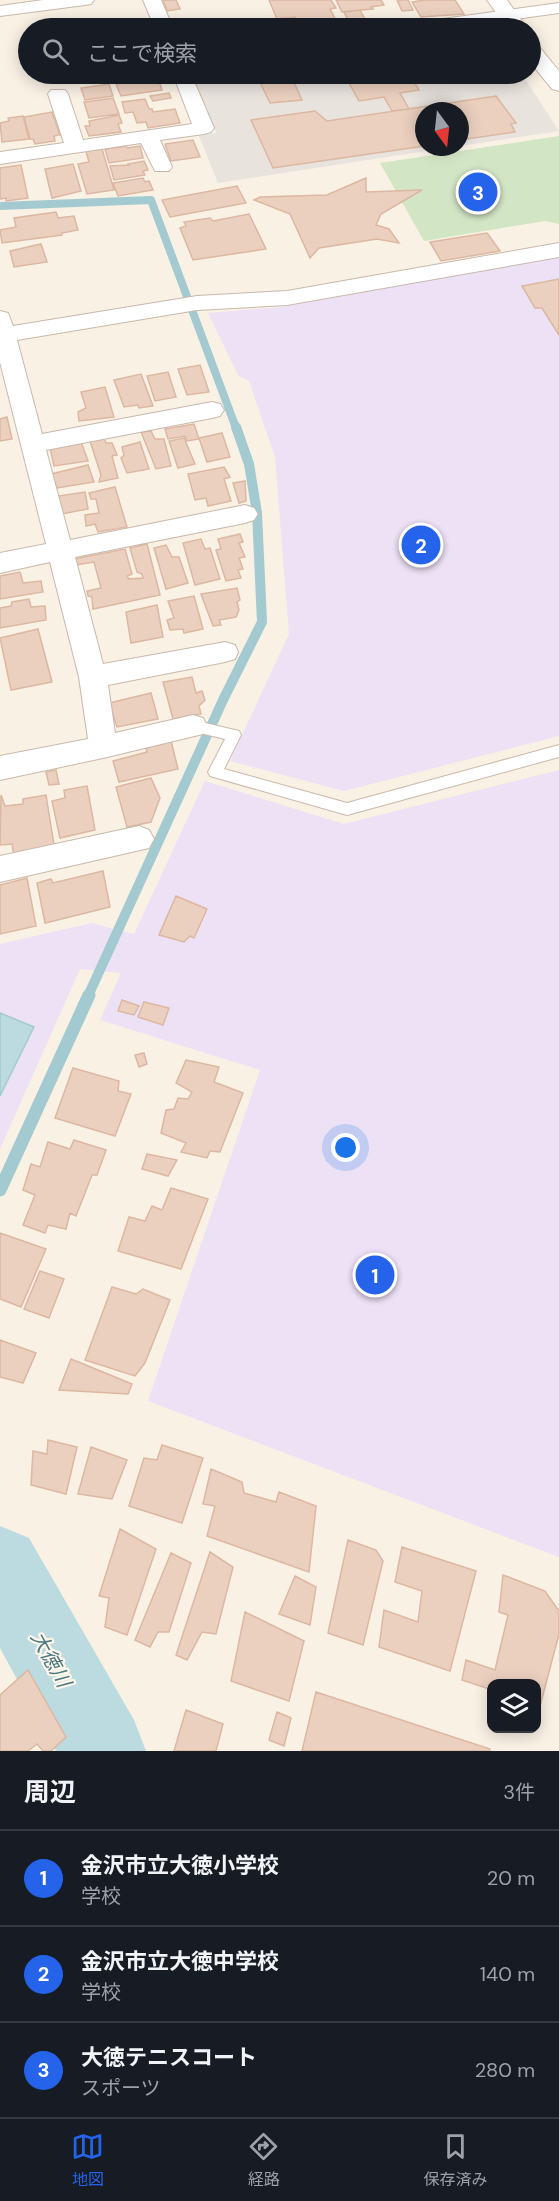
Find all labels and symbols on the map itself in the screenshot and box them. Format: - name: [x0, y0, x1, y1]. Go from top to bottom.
- north arrow: [415, 102, 469, 156]
- pin: 3: [458, 170, 498, 214]
- pin: 2: [402, 522, 440, 568]
- your location: [331, 1133, 360, 1162]
- pin: 1: [356, 1252, 394, 1298]
- water label: 大徳川: [25, 1626, 78, 1693]

